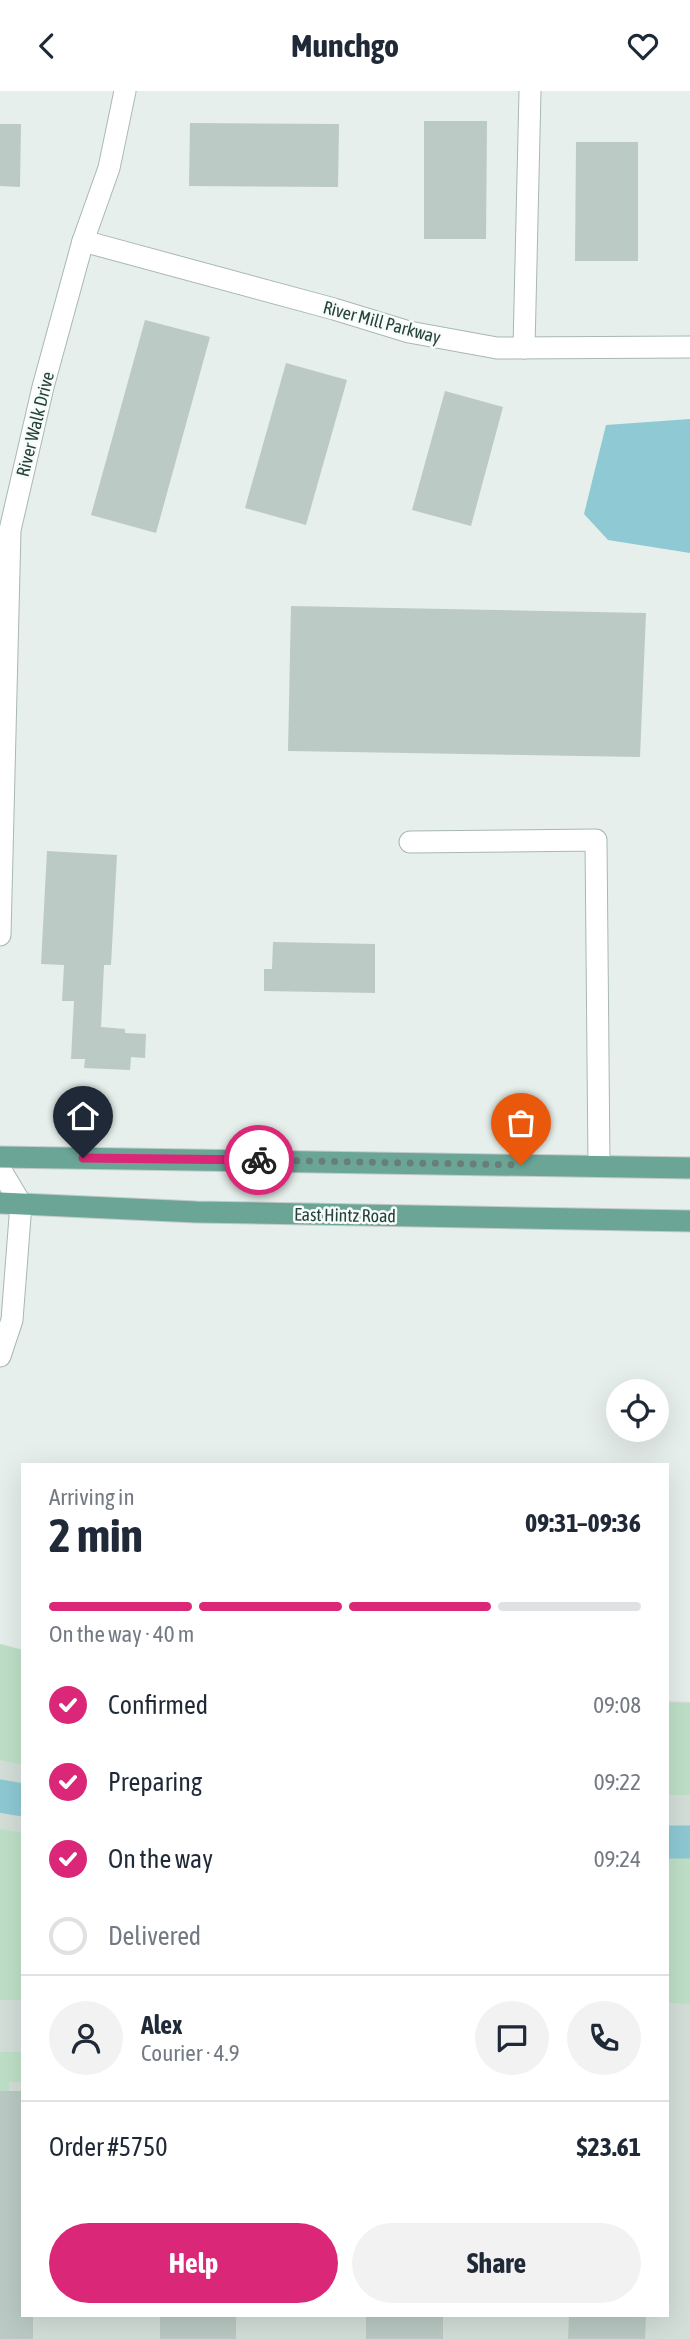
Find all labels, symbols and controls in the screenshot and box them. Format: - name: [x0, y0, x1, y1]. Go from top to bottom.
- icon: back: [28, 27, 66, 65]
- text: Munchgo: [291, 27, 399, 64]
- icon: heart: [624, 27, 662, 65]
- street label: River Mill Parkway: [321, 296, 443, 348]
- street label: River Walk Drive: [12, 369, 58, 479]
- pin: [53, 1086, 113, 1158]
- pin: [491, 1093, 551, 1165]
- icon: home: [64, 1097, 102, 1135]
- icon: bag: [502, 1104, 540, 1142]
- courier: [224, 1125, 294, 1195]
- icon: bike: [240, 1141, 278, 1179]
- street label: East Hintz Road: [294, 1204, 396, 1226]
- map controls: [606, 1379, 669, 1442]
- button: locate: [606, 1379, 669, 1442]
- text: Arriving in: [49, 1484, 135, 1510]
- text: 09:31–09:36: [525, 1508, 641, 1538]
- text: 2 min: [49, 1509, 143, 1562]
- text: On the way · 40 m: [49, 1621, 194, 1647]
- icon: check: [49, 1686, 87, 1724]
- text: Confirmed: [108, 1690, 208, 1720]
- text: 09:08: [593, 1692, 641, 1718]
- icon: check: [49, 1763, 87, 1801]
- text: Preparing: [108, 1767, 202, 1797]
- text: 09:22: [594, 1769, 641, 1795]
- icon: check: [49, 1840, 87, 1878]
- text: On the way: [108, 1844, 213, 1874]
- text: 09:24: [594, 1846, 641, 1872]
- text: Delivered: [108, 1921, 201, 1951]
- button: person: [49, 2001, 123, 2075]
- button: chat: [475, 2001, 549, 2075]
- button: phone: [567, 2001, 641, 2075]
- text: Alex: [141, 2010, 182, 2040]
- text: Courier · 4.9: [141, 2040, 240, 2066]
- text: Order #5750: [49, 2132, 168, 2162]
- text: $23.61: [577, 2132, 641, 2162]
- button: Help: [49, 2223, 338, 2303]
- button: Share: [352, 2223, 641, 2303]

